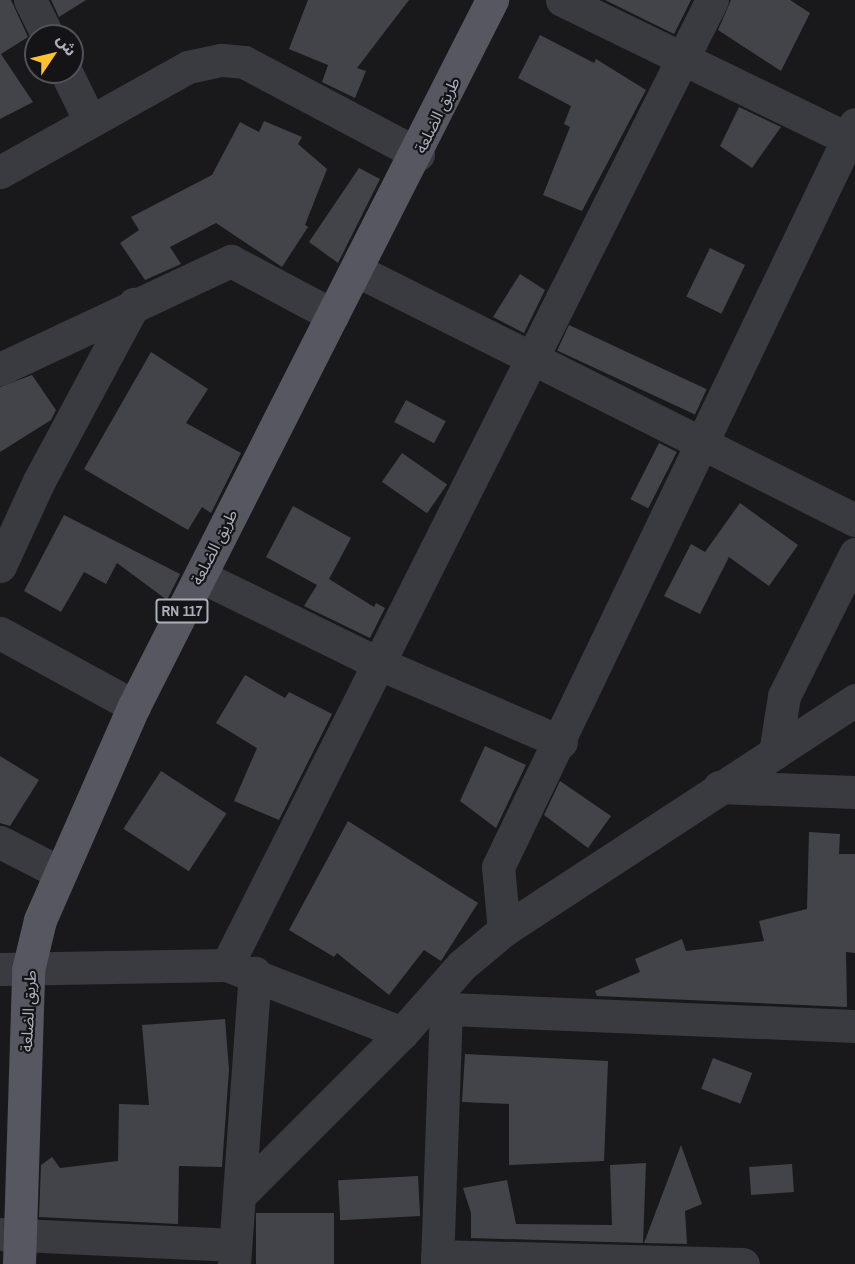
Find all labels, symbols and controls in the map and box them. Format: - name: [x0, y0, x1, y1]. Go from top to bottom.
- north arrow: [24, 24, 84, 84]
- text: ش: [52, 30, 82, 60]
- street label: طريق الضلعة: [410, 74, 464, 156]
- street label: طريق الضلعة: [187, 506, 241, 588]
- road number: RN 117: [155, 599, 209, 623]
- street label: طريق الضلعة: [16, 969, 40, 1053]

